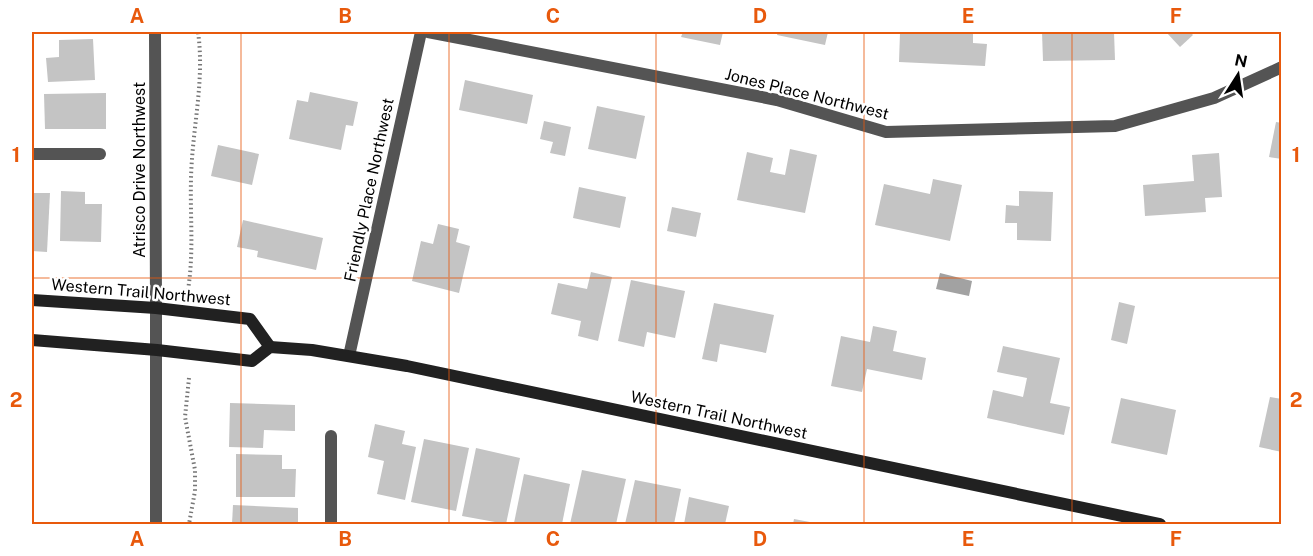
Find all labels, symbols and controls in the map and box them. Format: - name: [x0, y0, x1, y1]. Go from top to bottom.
- text: A: [130, 4, 144, 28]
- text: B: [338, 4, 352, 28]
- text: C: [546, 4, 560, 28]
- text: D: [753, 4, 767, 28]
- text: E: [962, 4, 974, 28]
- text: F: [1170, 4, 1182, 28]
- north arrow: [1208, 45, 1268, 105]
- text: N: [1233, 50, 1249, 71]
- street label: Jones Place Northwest: [723, 64, 891, 124]
- street label: Atrisco Drive Northwest: [130, 82, 149, 258]
- street label: Friendly Place Northwest: [340, 96, 398, 284]
- text: 1: [12, 143, 20, 167]
- text: 1: [1292, 143, 1300, 167]
- street label: Western Trail Northwest: [50, 275, 232, 309]
- street label: Western Trail Northwest: [629, 387, 809, 443]
- text: 2: [10, 388, 22, 412]
- text: 2: [1290, 388, 1302, 412]
- text: A: [130, 527, 144, 551]
- text: B: [338, 527, 352, 551]
- text: C: [546, 527, 560, 551]
- text: D: [753, 527, 767, 551]
- text: E: [962, 527, 974, 551]
- text: F: [1170, 527, 1182, 551]

